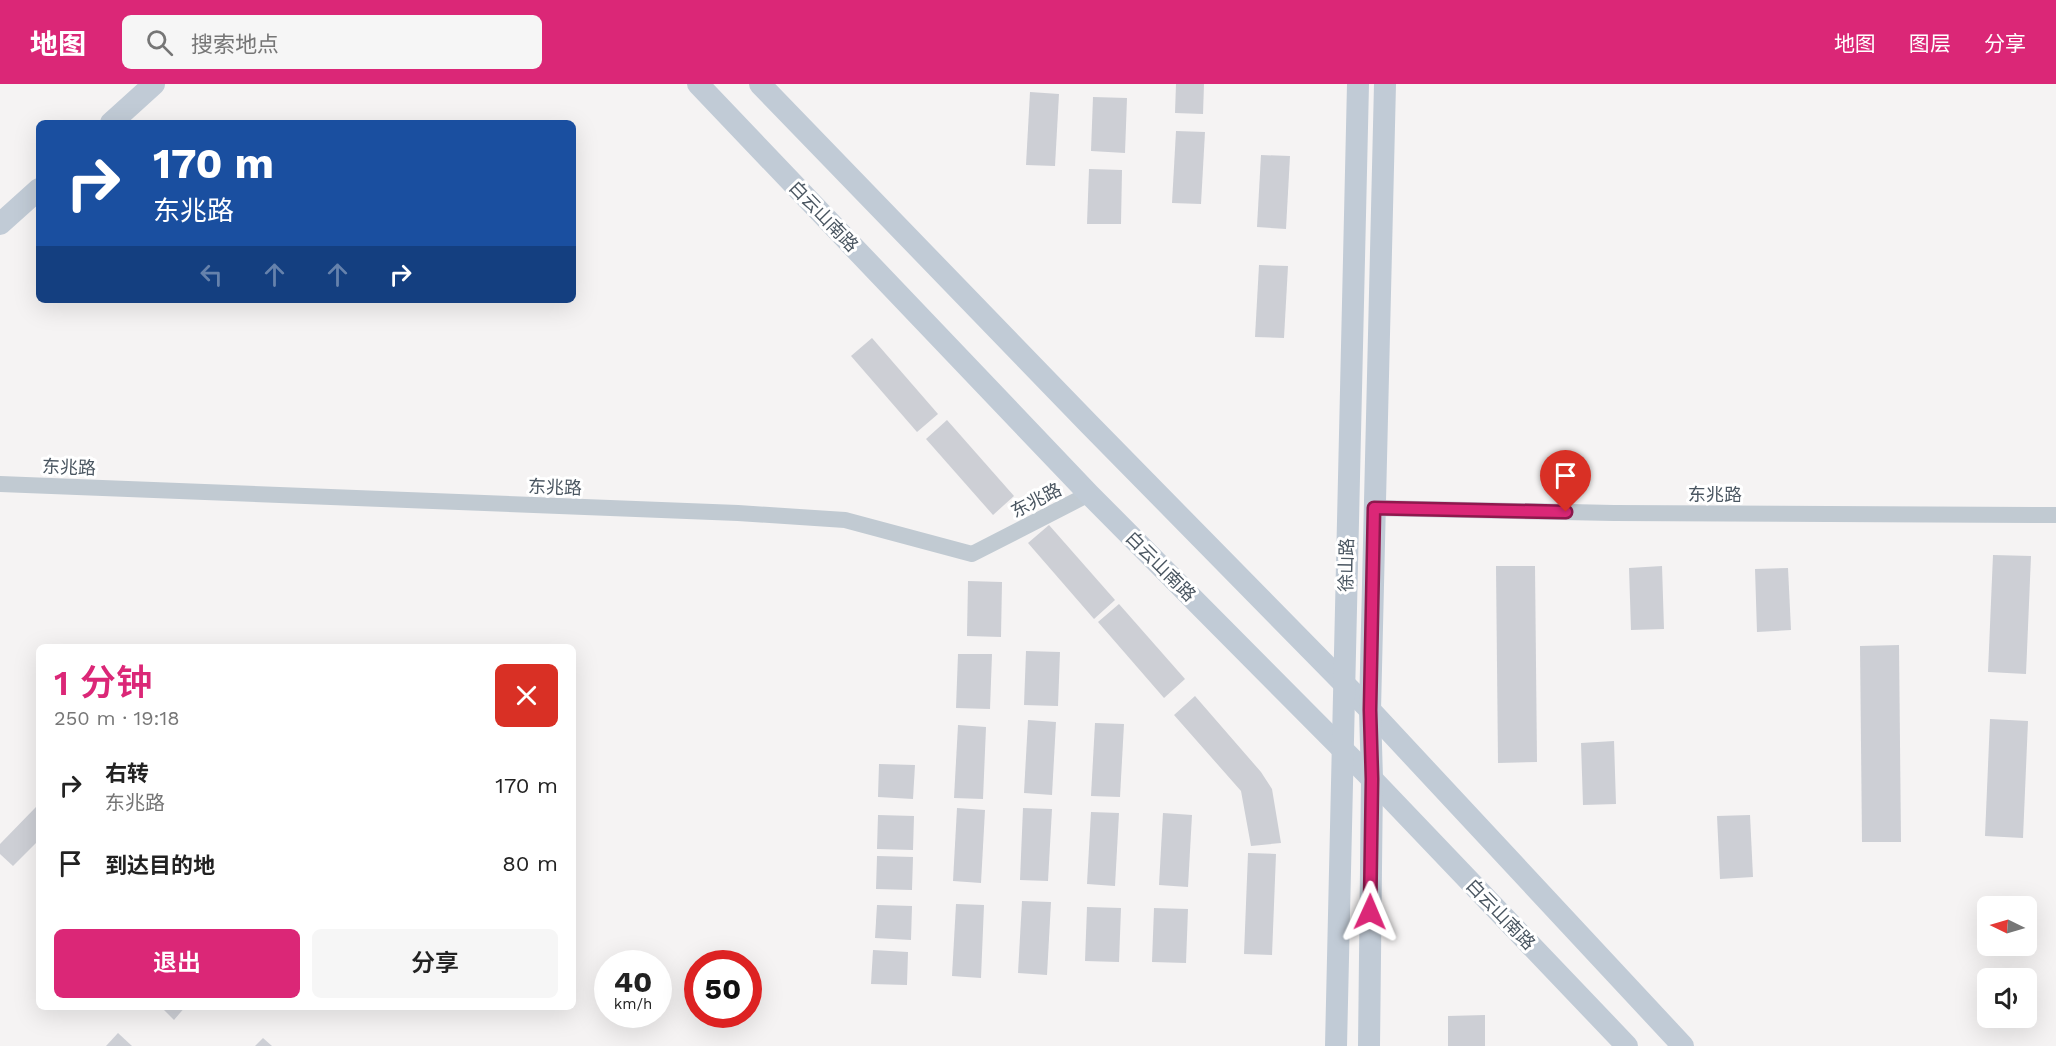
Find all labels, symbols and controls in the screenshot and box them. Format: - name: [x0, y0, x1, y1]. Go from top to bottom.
- search box: [122, 15, 542, 69]
- icon: search: [143, 26, 176, 59]
- text: 地图: [30, 28, 86, 61]
- text: 地图: [1834, 31, 1876, 56]
- text: 图层: [1909, 31, 1951, 56]
- text: 分享: [1984, 31, 2026, 56]
- text: 搜索地点: [191, 32, 279, 57]
- text: 170 m: [153, 139, 274, 188]
- icon: right: [54, 144, 132, 222]
- street label: 白云山南路: [785, 176, 863, 256]
- text: 东兆路: [153, 195, 234, 227]
- icon: left: [195, 258, 228, 291]
- icon: ahead: [258, 258, 291, 291]
- icon: ahead: [321, 258, 354, 291]
- icon: right: [384, 258, 417, 291]
- pin: [1540, 450, 1591, 512]
- street label: 东兆路: [42, 456, 96, 478]
- icon: arrive: [1549, 459, 1582, 492]
- street label: 东兆路: [528, 476, 582, 498]
- street label: 东兆路: [1007, 478, 1065, 522]
- street label: 东兆路: [1688, 484, 1742, 505]
- street label: 白云山南路: [1122, 527, 1200, 605]
- street label: 徐山路: [1335, 538, 1357, 592]
- text: 1 分钟: [54, 662, 152, 704]
- button: close: [495, 664, 558, 727]
- text: 250 m · 19:18: [54, 706, 180, 730]
- text: 右转: [105, 761, 149, 786]
- icon: right: [54, 769, 87, 802]
- text: 170 m: [495, 773, 558, 798]
- text: 东兆路: [105, 791, 165, 815]
- icon: arrive: [54, 847, 87, 880]
- text: 80 m: [502, 851, 558, 876]
- text: 到达目的地: [105, 853, 215, 878]
- street label: 白云山南路: [1462, 874, 1540, 954]
- position arrow: [1338, 880, 1402, 944]
- north arrow: [1977, 896, 2037, 956]
- map controls: [1977, 896, 2037, 1028]
- button: 退出: [54, 929, 300, 998]
- button: 分享: [312, 929, 558, 998]
- speed limit sign: 50: [684, 950, 762, 1028]
- text: 40: [614, 964, 652, 999]
- button: sound: [1977, 968, 2037, 1028]
- text: km/h: [614, 995, 652, 1013]

